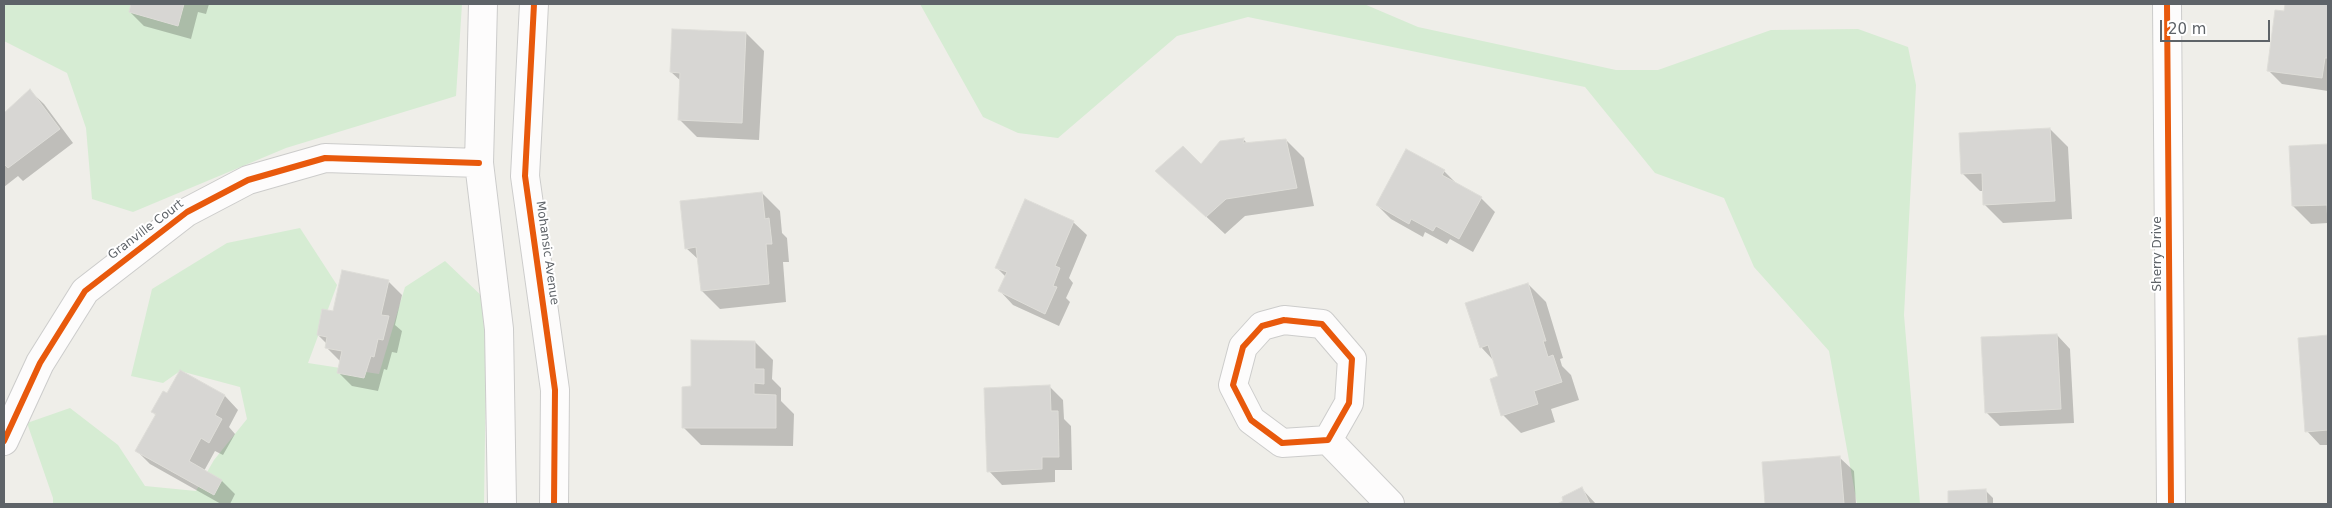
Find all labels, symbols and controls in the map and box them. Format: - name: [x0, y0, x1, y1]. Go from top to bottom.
- scale bar: [2162, 10, 2272, 42]
- text: 20 m: [2168, 20, 2206, 38]
- street label: Granville Court: [106, 197, 186, 263]
- street label: Mohansic Avenue: [533, 200, 561, 306]
- street label: Sherry Drive: [2151, 216, 2165, 292]

